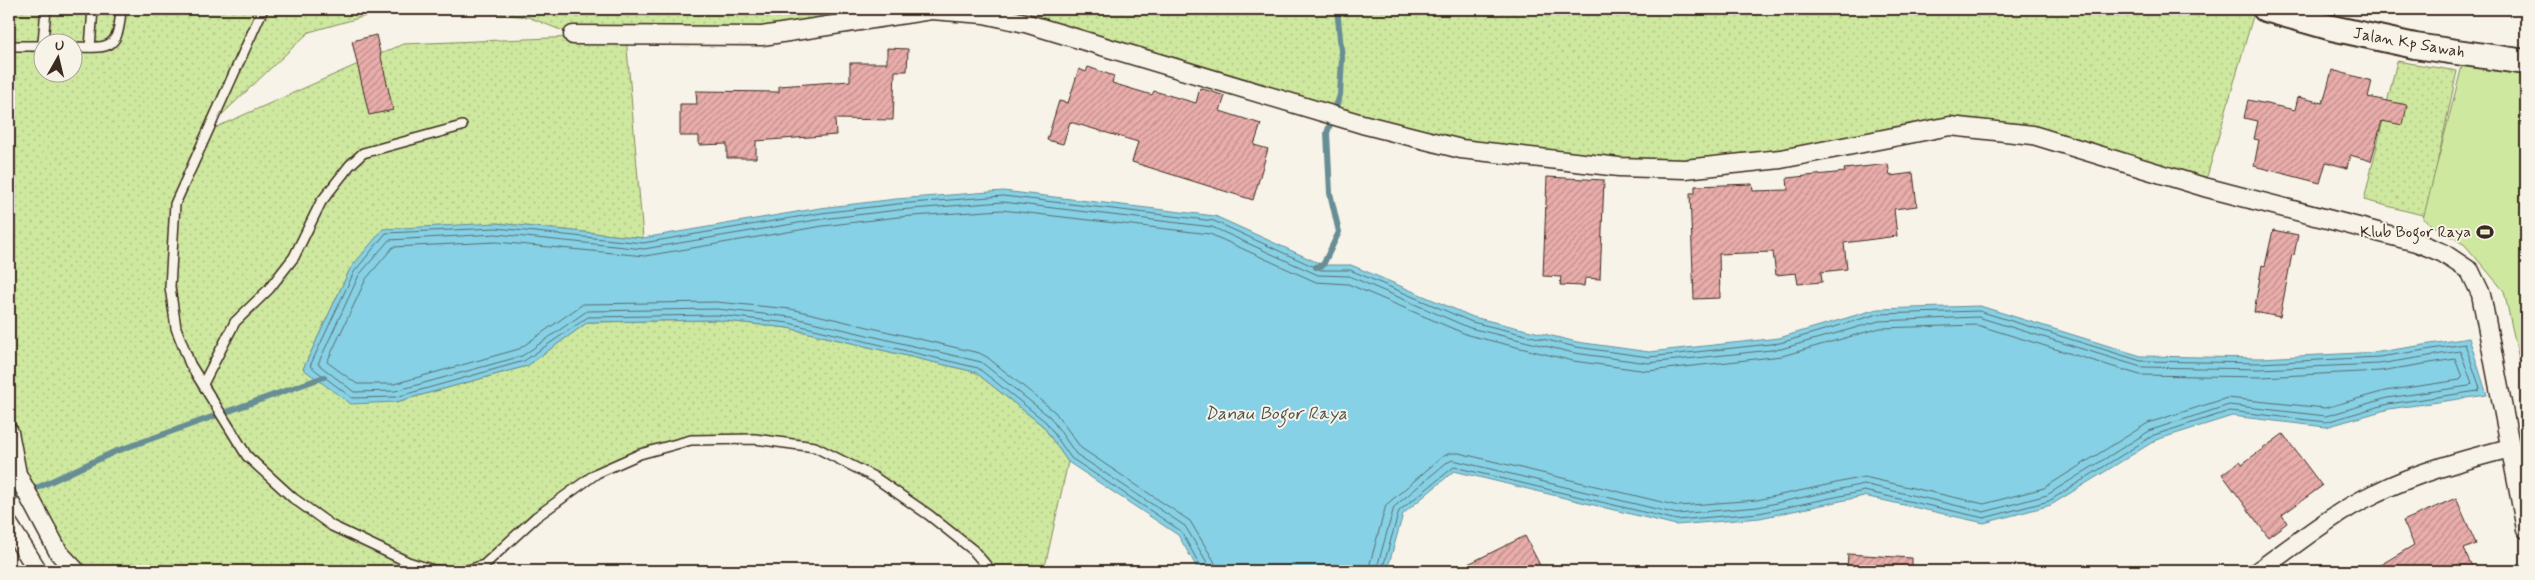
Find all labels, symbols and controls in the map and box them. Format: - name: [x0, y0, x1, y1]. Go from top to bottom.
- street label: Jalan Kp Sawah: [2352, 23, 2466, 63]
- north arrow: [32, 32, 82, 82]
- text: U: [54, 37, 65, 56]
- place label: Klub Bogor Raya: [2360, 222, 2471, 244]
- sports icon: Klub Bogor Raya: [2475, 222, 2495, 242]
- water label: Danau Bogor Raya: [1205, 402, 1347, 428]

